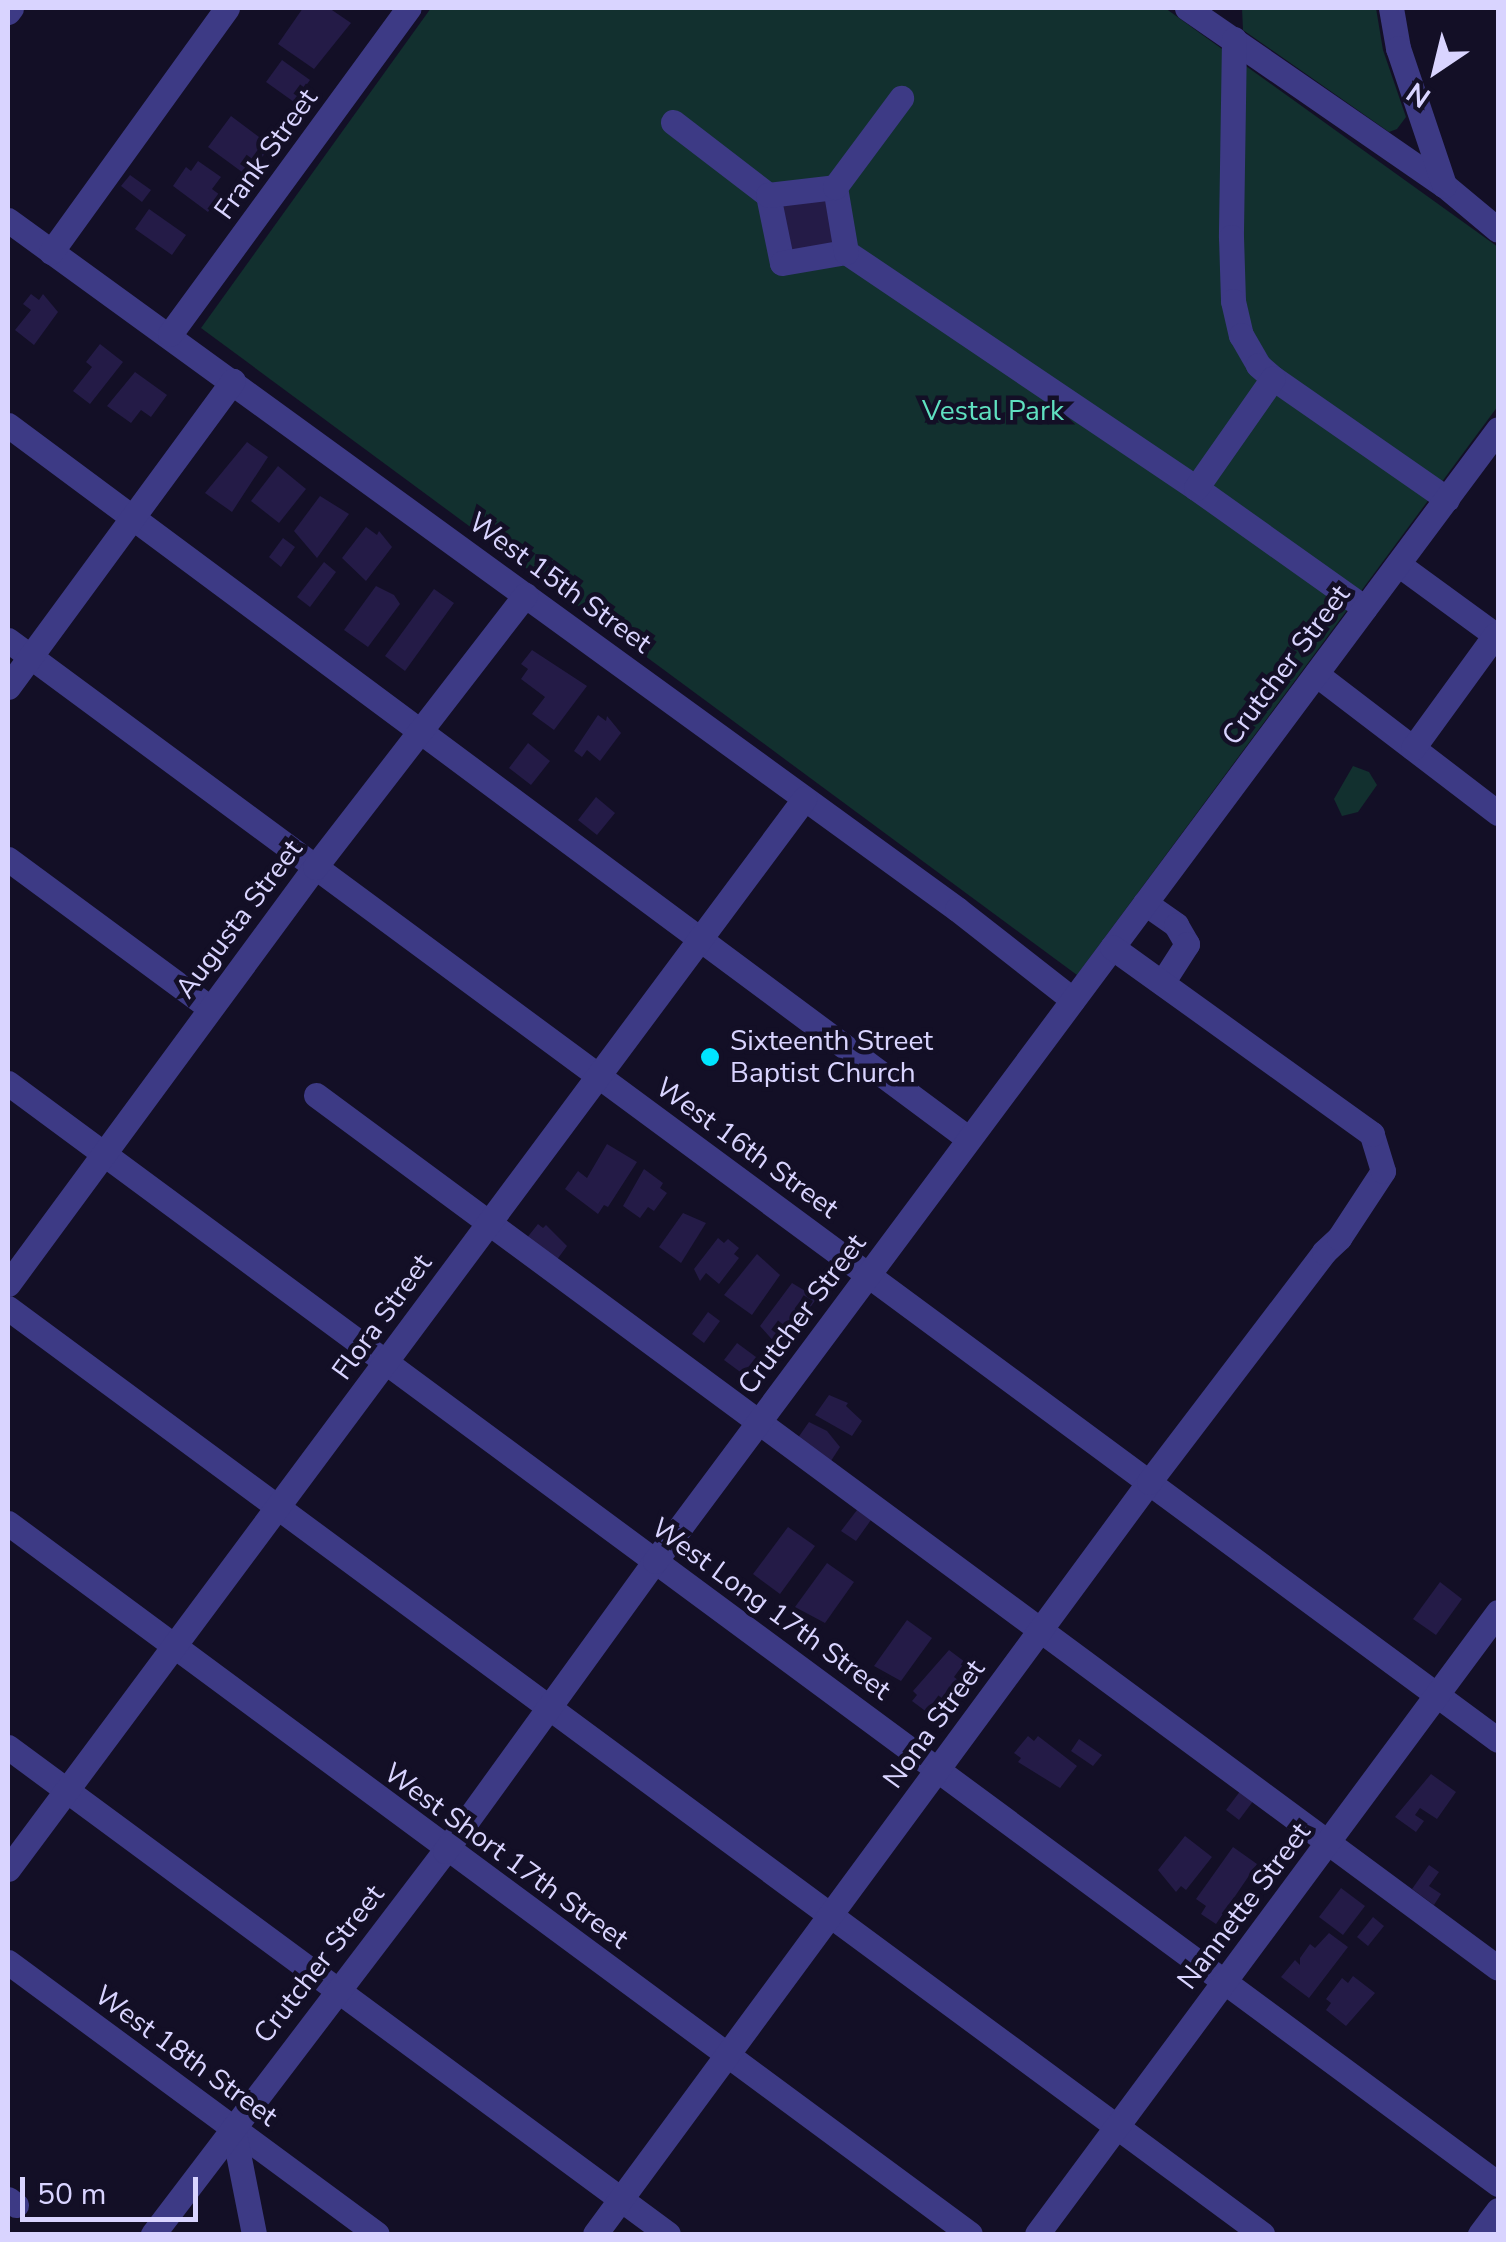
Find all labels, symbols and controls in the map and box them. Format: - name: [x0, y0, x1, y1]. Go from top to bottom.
- north arrow: [1386, 20, 1486, 120]
- text: N: [1399, 73, 1438, 116]
- street label: Frank Street: [207, 82, 325, 226]
- park label: Vestal Park: [922, 394, 1064, 428]
- street label: West 15th Street: [462, 506, 658, 660]
- street label: Crutcher Street: [1215, 578, 1357, 752]
- street label: Augusta Street: [168, 833, 310, 1005]
- place label: Sixteenth Street Baptist Church: [730, 1024, 933, 1090]
- marker: Sixteenth Street Baptist Church: [699, 1046, 721, 1068]
- street label: West 16th Street: [649, 1071, 845, 1225]
- street label: Crutcher Street: [731, 1227, 873, 1401]
- street label: Flora Street: [325, 1248, 439, 1386]
- street label: West Long 17th Street: [645, 1511, 897, 1707]
- street label: Nona Street: [876, 1653, 992, 1795]
- street label: West Short 17th Street: [377, 1756, 635, 1956]
- street label: Nannette Street: [1170, 1816, 1318, 1996]
- street label: Crutcher Street: [247, 1878, 391, 2050]
- street label: West 18th Street: [88, 1979, 284, 2133]
- scale bar: [25, 2157, 202, 2219]
- text: 50 m: [37, 2174, 106, 2215]

